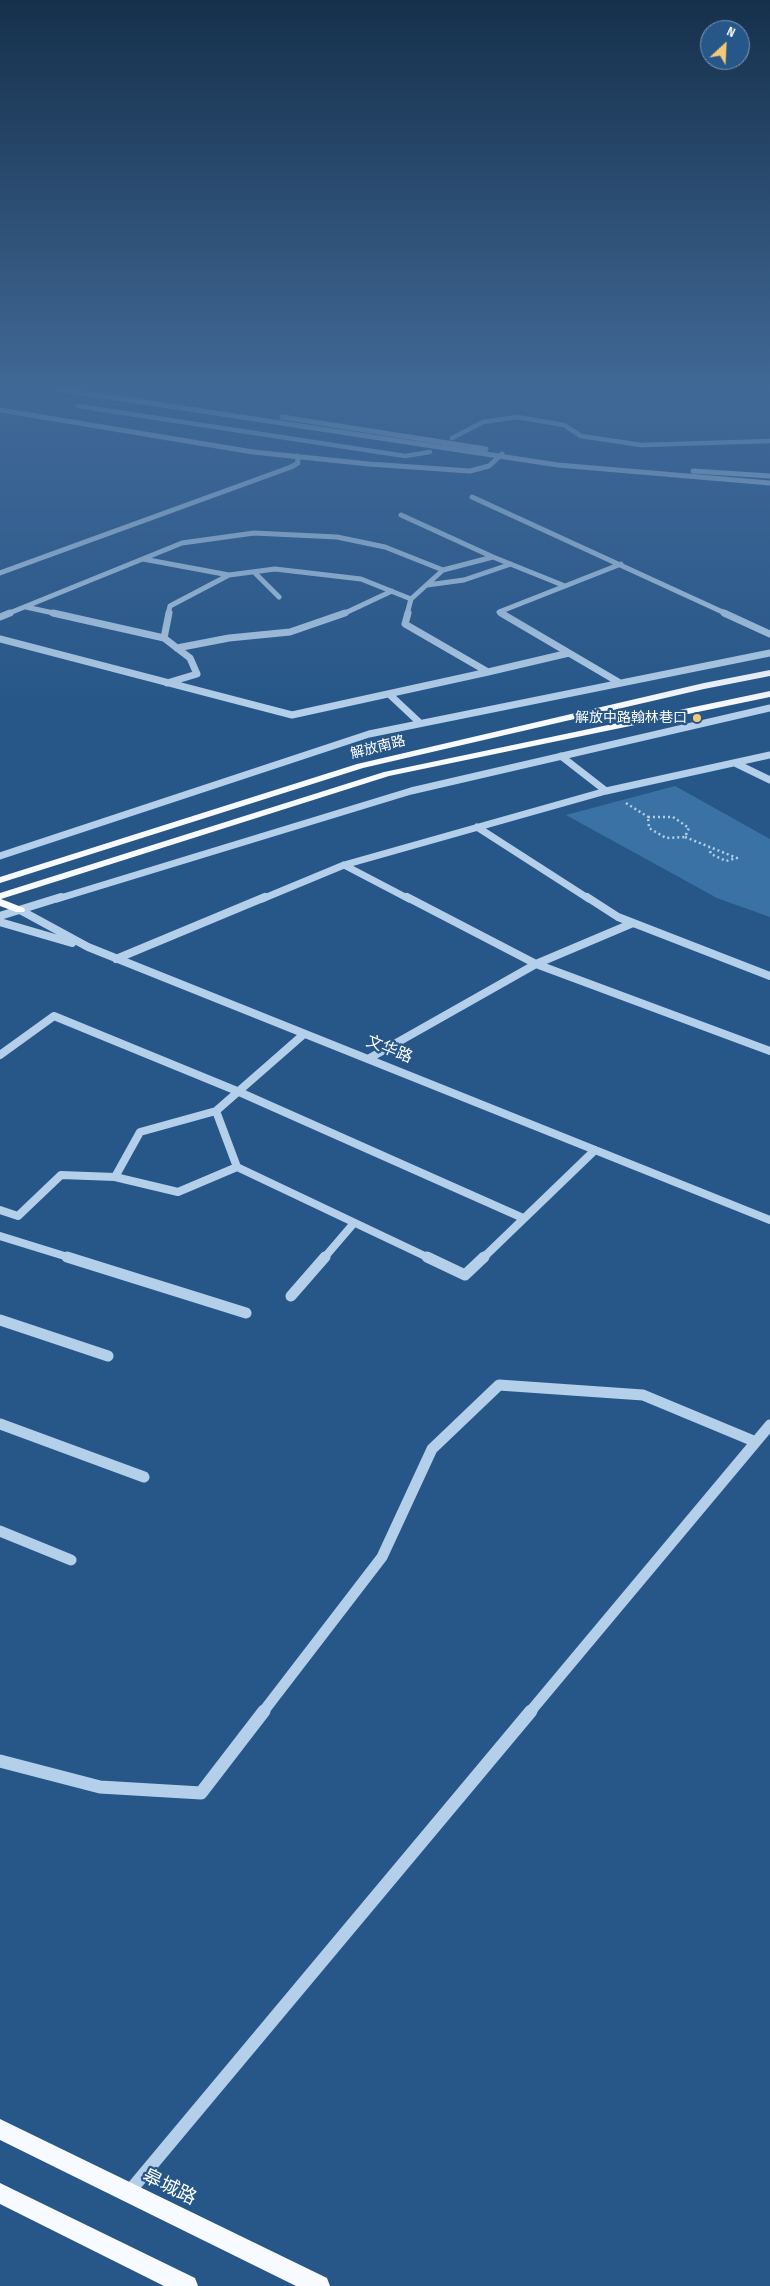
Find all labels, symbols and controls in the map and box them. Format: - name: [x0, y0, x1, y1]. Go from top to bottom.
- north arrow: [700, 20, 750, 70]
- text: N: [724, 23, 738, 41]
- place label: 解放中路翰林巷口: [575, 710, 687, 726]
- marker: 解放中路翰林巷口: [691, 712, 703, 724]
- street label: 解放南路: [349, 733, 407, 763]
- street label: 文华路: [363, 1032, 415, 1068]
- street label: 皋城路: [138, 2165, 200, 2211]

